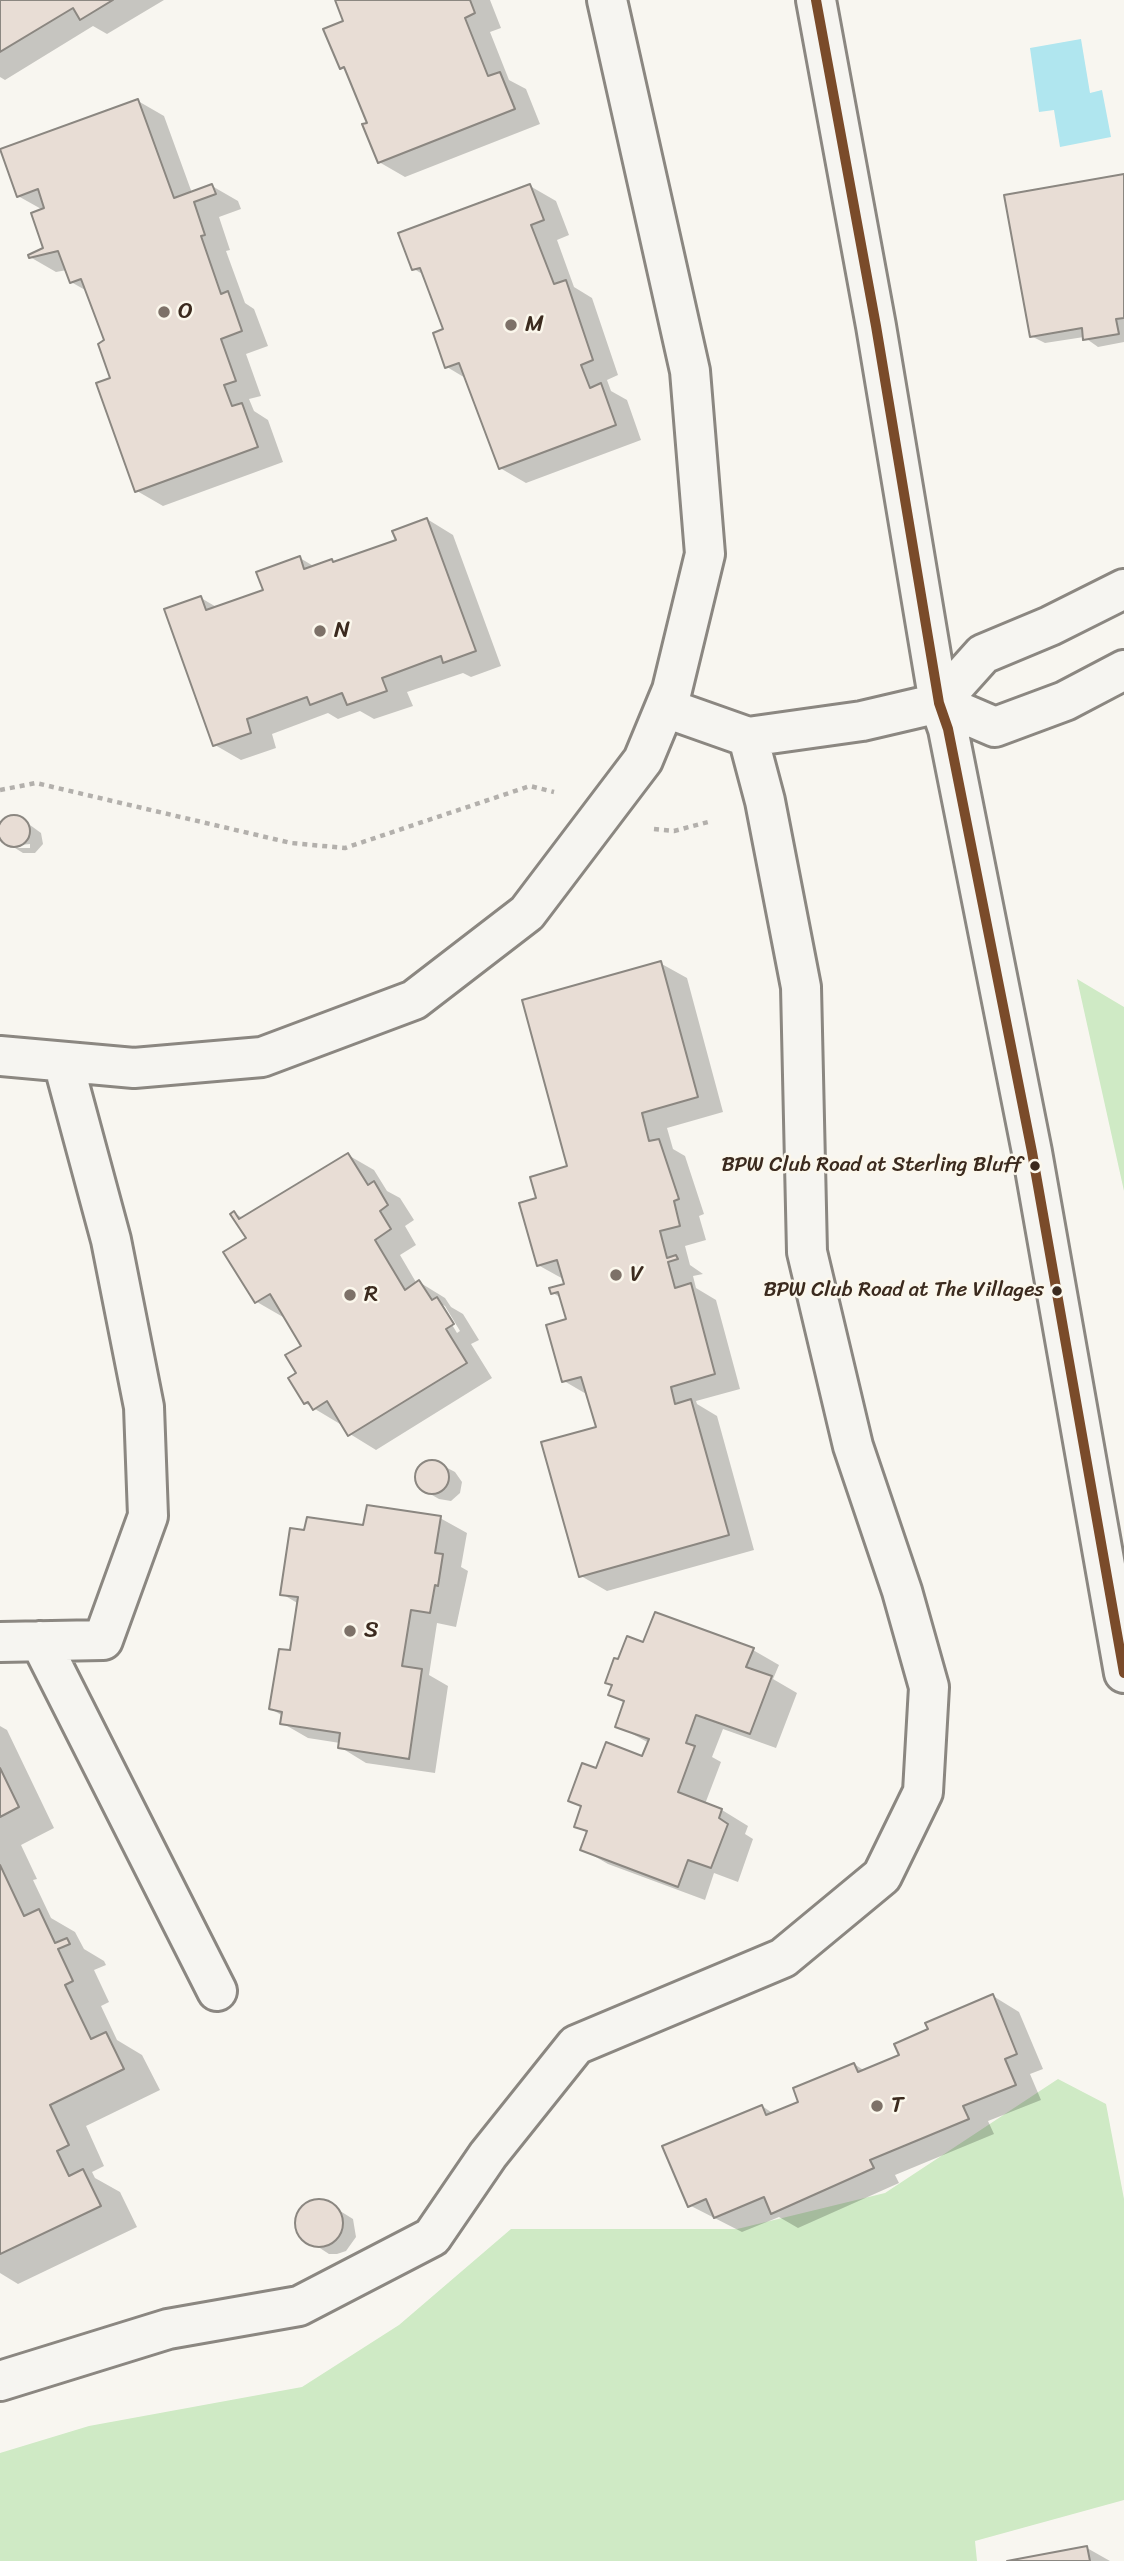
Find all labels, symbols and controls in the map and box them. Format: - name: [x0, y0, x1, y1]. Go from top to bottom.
- place label: O: [178, 298, 193, 326]
- marker: O: [156, 304, 172, 320]
- place label: M: [525, 311, 544, 339]
- marker: M: [503, 317, 519, 333]
- place label: N: [334, 617, 350, 645]
- marker: N: [312, 623, 328, 639]
- place label: BPW Club Road at Sterling Bluff: [721, 1153, 1022, 1179]
- marker: BPW Club Road at Sterling Bluff: [1028, 1159, 1042, 1173]
- place label: V: [630, 1261, 644, 1289]
- marker: V: [608, 1267, 624, 1283]
- place label: BPW Club Road at The Villages: [763, 1278, 1044, 1304]
- place label: R: [364, 1281, 378, 1309]
- marker: BPW Club Road at The Villages: [1050, 1284, 1064, 1298]
- marker: R: [342, 1287, 358, 1303]
- place label: S: [364, 1617, 378, 1645]
- marker: S: [342, 1623, 358, 1639]
- place label: T: [891, 2092, 904, 2120]
- marker: T: [869, 2098, 885, 2114]

